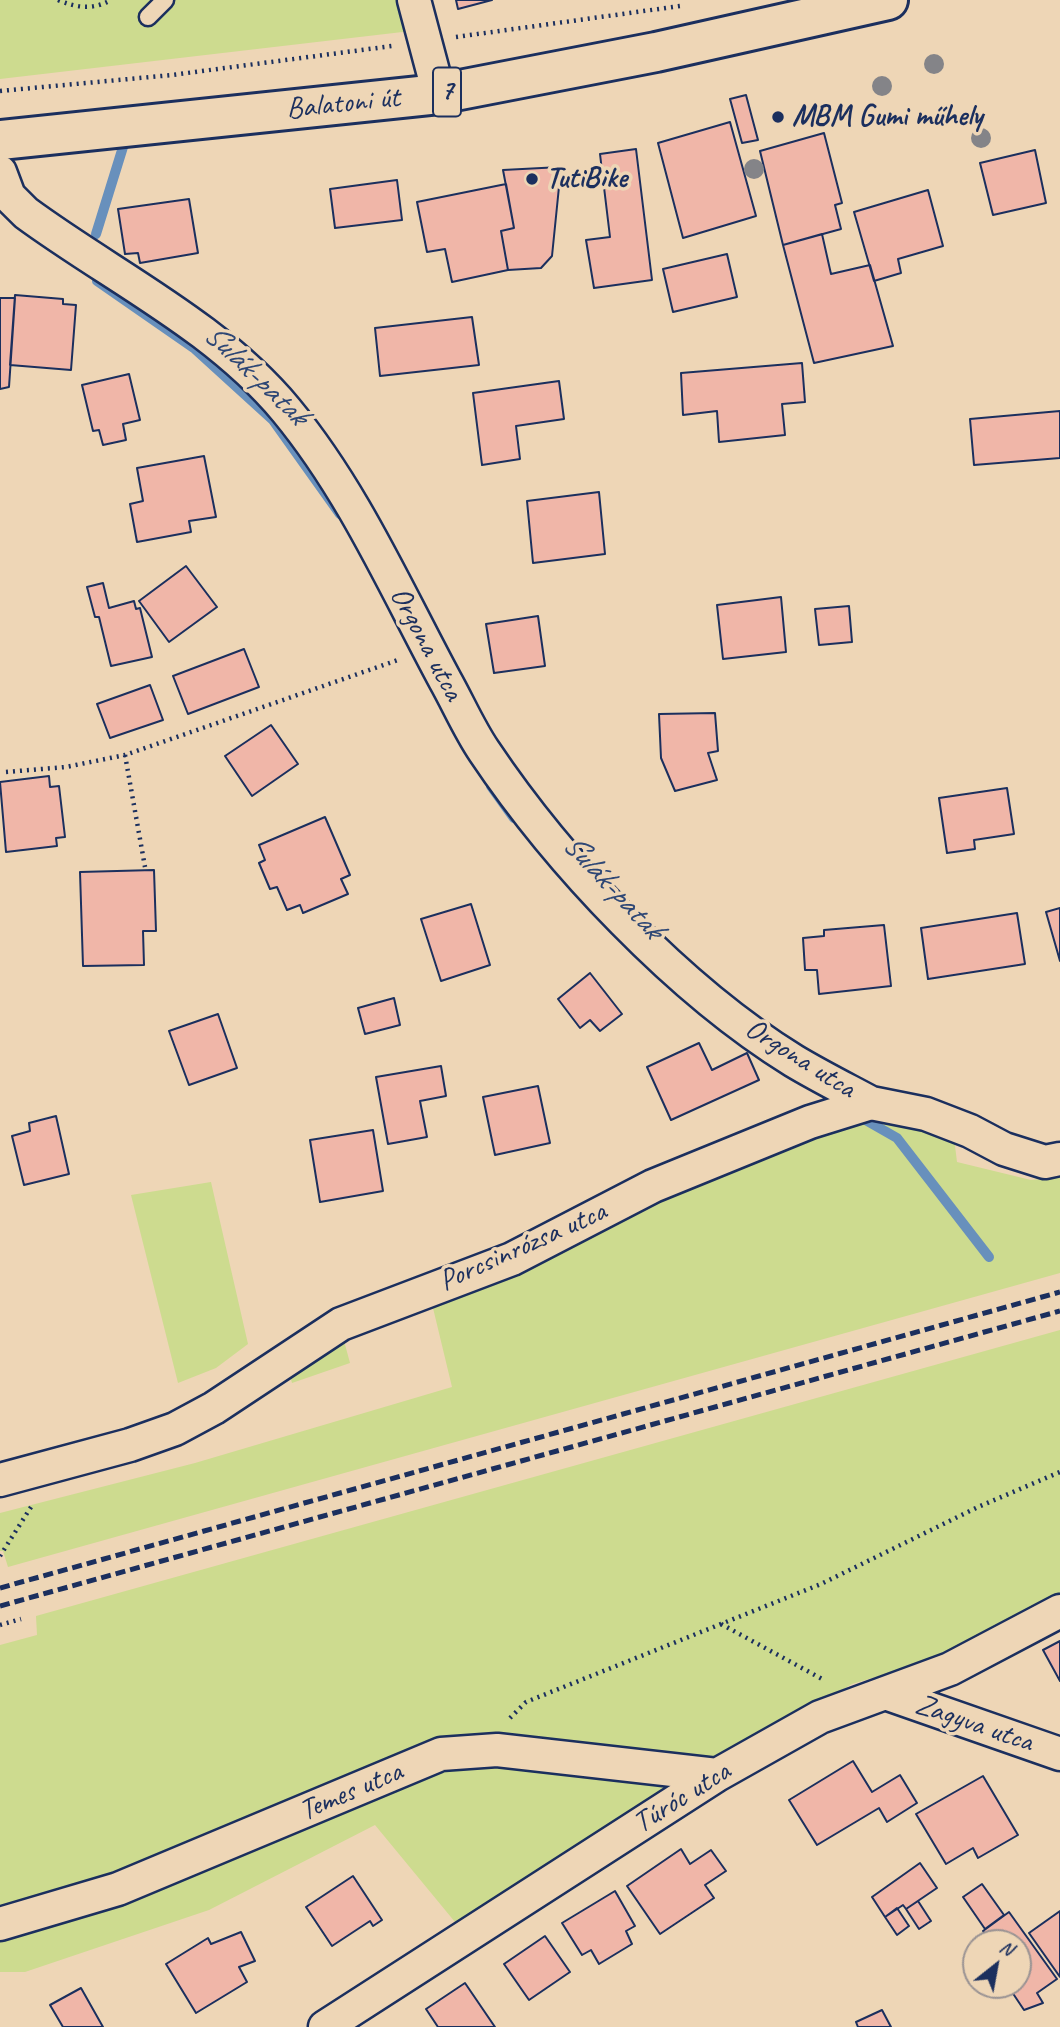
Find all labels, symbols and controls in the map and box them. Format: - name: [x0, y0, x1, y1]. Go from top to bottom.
- road number: 7: [433, 68, 461, 116]
- street label: Balatoni út: [285, 80, 401, 128]
- place label: MBM Gumi műhely: [792, 99, 982, 135]
- marker: MBM Gumi műhely: [770, 109, 786, 125]
- place label: TutiBike: [546, 161, 627, 197]
- marker: TutiBike: [524, 171, 540, 187]
- water label: Sulák-patak: [195, 316, 315, 434]
- street label: Orgona utca: [381, 581, 471, 707]
- water label: Sulák-patak: [554, 826, 670, 948]
- street label: Orgona utca: [738, 1011, 862, 1107]
- street label: Porcsinrózsa utca: [434, 1194, 612, 1300]
- street label: Zagyva utca: [911, 1687, 1037, 1761]
- street label: Temes utca: [294, 1754, 408, 1830]
- street label: Túróc utca: [627, 1754, 737, 1842]
- north arrow: [962, 1929, 1032, 1999]
- text: N: [996, 1934, 1018, 1961]

